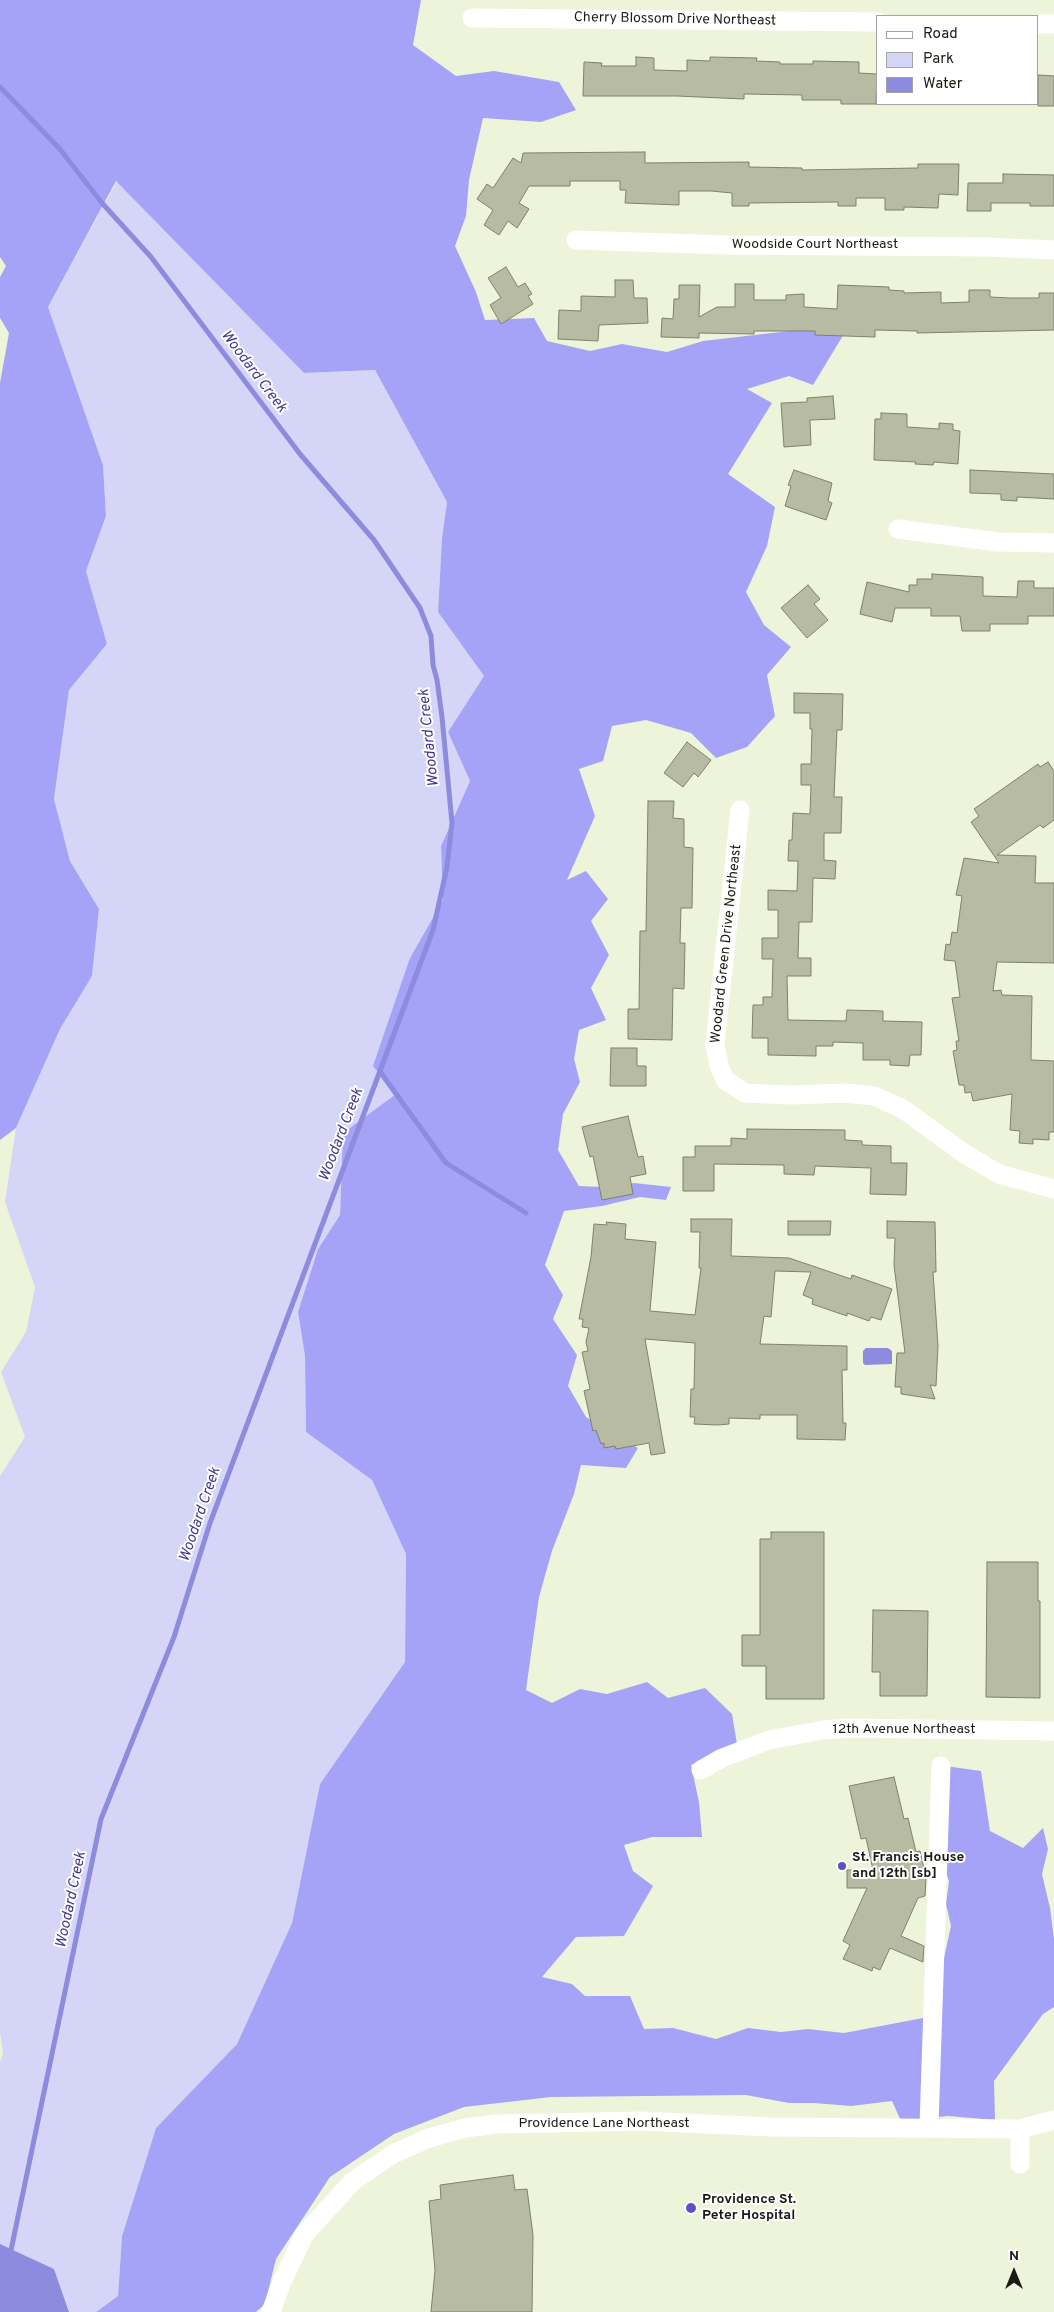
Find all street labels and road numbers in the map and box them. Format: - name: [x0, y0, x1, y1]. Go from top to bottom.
- street label: Cherry Blossom Drive Northeast: [574, 10, 776, 30]
- street label: Woodside Court Northeast: [732, 237, 898, 253]
- street label: Woodard Green Drive Northeast: [708, 844, 746, 1044]
- street label: 12th Avenue Northeast: [832, 1722, 976, 1738]
- street label: Providence Lane Northeast: [518, 2116, 690, 2132]

